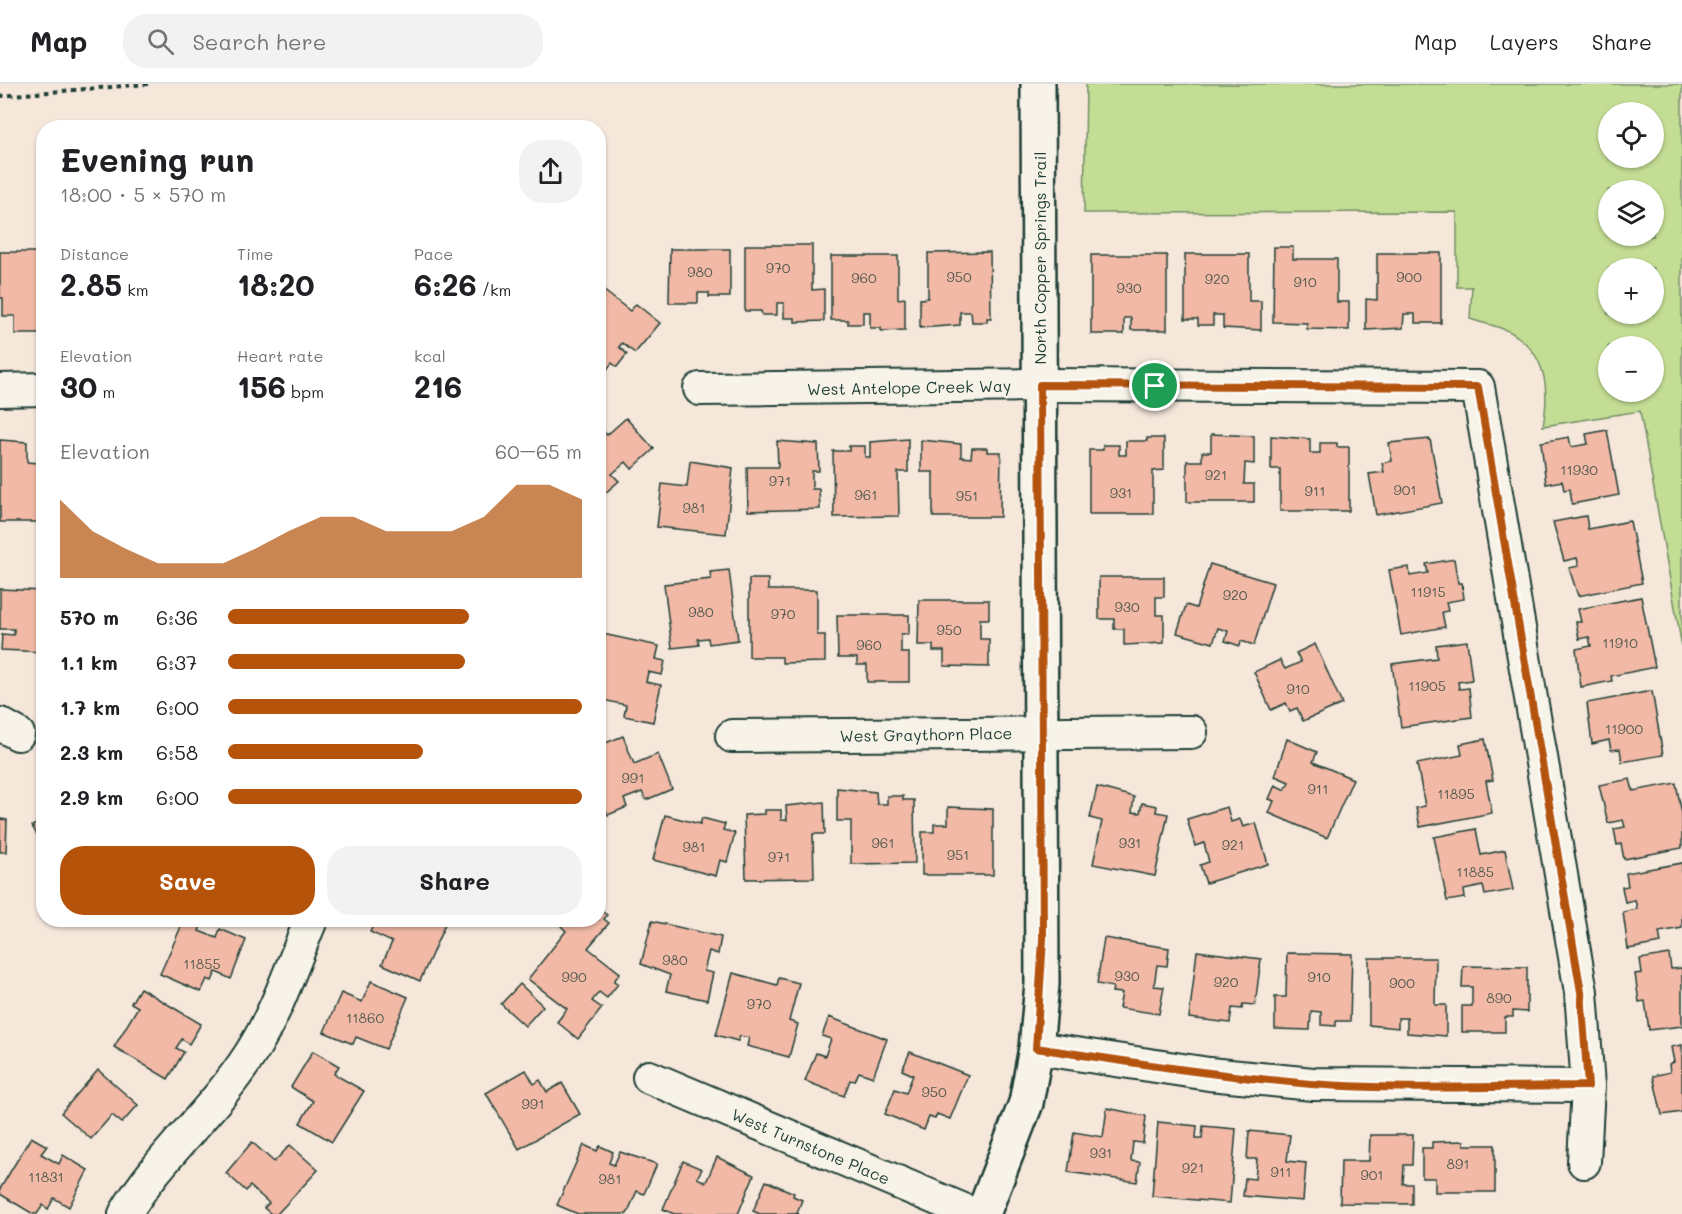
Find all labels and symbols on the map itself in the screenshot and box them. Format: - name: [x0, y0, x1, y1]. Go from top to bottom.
- street label: North Copper Springs Trail: [1029, 152, 1050, 364]
- house number: 970: [766, 258, 791, 277]
- house number: 980: [687, 262, 713, 281]
- house number: 950: [946, 267, 972, 286]
- house number: 900: [1396, 267, 1422, 286]
- house number: 960: [851, 268, 877, 287]
- house number: 920: [1205, 269, 1230, 288]
- house number: 910: [1293, 272, 1317, 291]
- house number: 930: [1116, 278, 1142, 297]
- pin: [1129, 360, 1180, 411]
- street label: West Antelope Creek Way: [807, 375, 1011, 399]
- house number: 11930: [1560, 460, 1598, 479]
- house number: 921: [1205, 465, 1227, 484]
- house number: 971: [769, 471, 791, 490]
- house number: 901: [1393, 480, 1417, 499]
- house number: 911: [1305, 481, 1325, 500]
- house number: 931: [1110, 483, 1132, 502]
- house number: 961: [855, 485, 878, 504]
- house number: 951: [956, 486, 978, 505]
- house number: 981: [682, 498, 706, 517]
- house number: 11915: [1410, 582, 1446, 601]
- house number: 920: [1223, 585, 1248, 604]
- house number: 930: [1114, 597, 1140, 616]
- house number: 980: [688, 602, 714, 621]
- house number: 970: [771, 604, 796, 623]
- house number: 950: [936, 620, 962, 639]
- house number: 11910: [1602, 633, 1638, 652]
- house number: 960: [856, 635, 882, 654]
- house number: 11905: [1408, 676, 1446, 695]
- house number: 910: [1286, 679, 1310, 698]
- house number: 11900: [1605, 719, 1643, 738]
- street label: West Graythorn Place: [839, 722, 1013, 746]
- house number: 991: [622, 768, 644, 787]
- house number: 911: [1308, 779, 1328, 798]
- house number: 11895: [1437, 784, 1475, 803]
- house number: 961: [872, 833, 895, 852]
- house number: 931: [1119, 833, 1141, 852]
- house number: 921: [1222, 835, 1244, 854]
- house number: 981: [682, 837, 706, 856]
- house number: 951: [947, 845, 969, 864]
- house number: 971: [768, 847, 790, 866]
- house number: 11885: [1456, 862, 1494, 881]
- house number: 980: [662, 950, 688, 969]
- house number: 11855: [183, 954, 221, 973]
- house number: 930: [1114, 966, 1140, 985]
- house number: 990: [561, 967, 587, 986]
- house number: 910: [1307, 967, 1331, 986]
- house number: 920: [1214, 972, 1239, 991]
- house number: 900: [1389, 973, 1415, 992]
- house number: 890: [1486, 988, 1512, 1007]
- house number: 970: [747, 994, 772, 1013]
- house number: 11860: [346, 1008, 384, 1027]
- house number: 950: [921, 1082, 947, 1101]
- house number: 991: [522, 1094, 544, 1113]
- street label: West Turnstone Place: [729, 1103, 893, 1189]
- house number: 931: [1090, 1143, 1112, 1162]
- house number: 891: [1446, 1154, 1470, 1173]
- house number: 921: [1182, 1158, 1204, 1177]
- house number: 911: [1271, 1162, 1291, 1181]
- house number: 901: [1360, 1165, 1384, 1184]
- house number: 11831: [28, 1167, 64, 1186]
- house number: 981: [598, 1169, 622, 1188]

